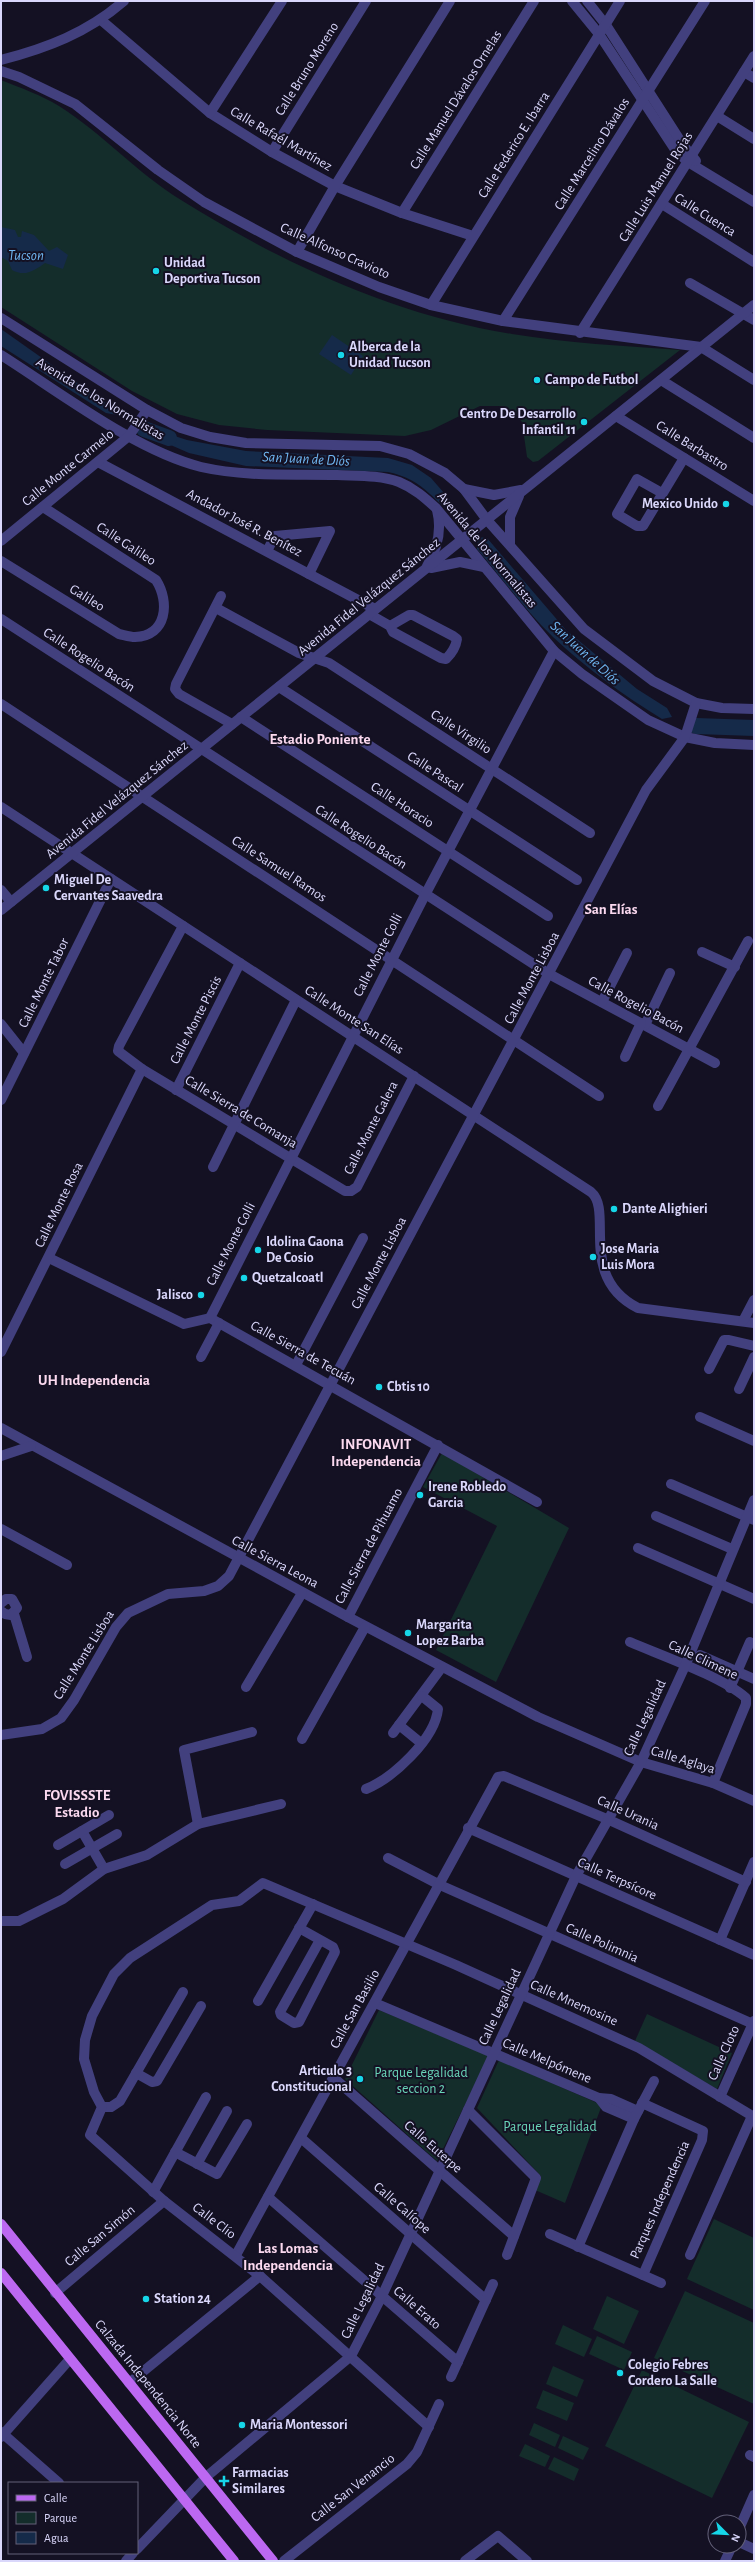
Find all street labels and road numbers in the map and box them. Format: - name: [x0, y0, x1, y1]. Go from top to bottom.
- street label: Calle Bruno Moreno: [273, 20, 341, 118]
- street label: Calle Manuel Dávalos Ornelas: [407, 28, 505, 172]
- street label: Calle Federico E. Ibarra: [476, 89, 553, 201]
- street label: Calle Marcelino Dávalos: [552, 95, 632, 213]
- street label: Calle Rafaél Martínez: [228, 104, 335, 174]
- street label: Calle Luis Manuel Rojas: [617, 130, 695, 244]
- street label: Calle Cuenca: [672, 191, 738, 240]
- street label: Calle Alfonso Cravioto: [278, 221, 392, 281]
- street label: Avenida de los Normalistas: [33, 355, 167, 443]
- street label: Calle Barbastro: [653, 418, 731, 474]
- street label: Calle Monte Carmelo: [20, 427, 117, 509]
- street label: Andador José R. Benítez: [184, 487, 304, 560]
- street label: Avenida de los Normalistas: [434, 489, 540, 611]
- street label: Calle Galileo: [94, 520, 158, 568]
- street label: Avenida Fidel Velázquez Sánchez: [295, 535, 443, 659]
- street label: Galileo: [67, 582, 107, 614]
- street label: Calle Rogelio Bacón: [41, 625, 137, 695]
- street label: Calle Virgilio: [428, 707, 494, 757]
- street label: Avenida Fidel Velázquez Sánchez: [43, 738, 191, 862]
- street label: Calle Pascal: [405, 749, 465, 795]
- street label: Calle Horacio: [368, 780, 436, 831]
- street label: Calle Rogelio Bacón: [313, 802, 409, 872]
- street label: Calle Samuel Ramos: [229, 833, 329, 905]
- street label: Calle Monte Colli: [351, 911, 405, 999]
- street label: Calle Monte Lisboa: [502, 929, 562, 1026]
- street label: Calle Monte Tabor: [16, 935, 72, 1030]
- street label: Calle Monte Piscis: [168, 974, 224, 1066]
- street label: Calle Rogelio Bacón: [586, 974, 686, 1036]
- street label: Calle Monte San Elías: [302, 983, 406, 1057]
- street label: Calle Sierra de Comanja: [182, 1073, 300, 1151]
- street label: Calle Monte Galera: [341, 1079, 401, 1177]
- street label: Calle Monte Rosa: [32, 1160, 86, 1250]
- street label: Calle Monte Colli: [204, 1200, 258, 1288]
- street label: Calle Monte Lisboa: [349, 1214, 409, 1311]
- street label: Calle Sierra de Tecuán: [248, 1318, 358, 1388]
- street label: Calle Sierra de Pihuamo: [333, 1486, 406, 1606]
- street label: Calle Sierra Leona: [229, 1533, 321, 1591]
- street label: Calle Monte Lisboa: [51, 1608, 117, 1702]
- street label: Calle Climene: [666, 1638, 740, 1682]
- street label: Calle Legalidad: [621, 1678, 669, 1758]
- street label: Calle Aglaya: [649, 1744, 717, 1777]
- street label: Calle Urania: [595, 1793, 661, 1833]
- street label: Calle Terpsícore: [575, 1855, 659, 1903]
- street label: Calle Polimnia: [564, 1921, 641, 1965]
- street label: Calle San Basilio: [328, 1967, 382, 2051]
- street label: Calle Legalidad: [476, 1967, 524, 2047]
- street label: Calle Mnemosine: [528, 1977, 620, 2029]
- street label: Calle Cloto: [706, 2023, 742, 2082]
- street label: Calle Melpómene: [500, 2036, 594, 2086]
- street label: Calle Euterpe: [401, 2118, 465, 2176]
- street label: Parques Independencia: [628, 2138, 693, 2261]
- street label: Calle Calíope: [371, 2180, 433, 2236]
- street label: Calle Clío: [190, 2200, 238, 2242]
- street label: Calle San Simón: [62, 2203, 138, 2269]
- street label: Calle Legalidad: [339, 2261, 387, 2341]
- street label: Calle Erato: [391, 2284, 444, 2332]
- street label: Calzada Independencia Norte: [92, 2317, 204, 2451]
- street label: Calle San Venancio: [309, 2451, 398, 2525]

